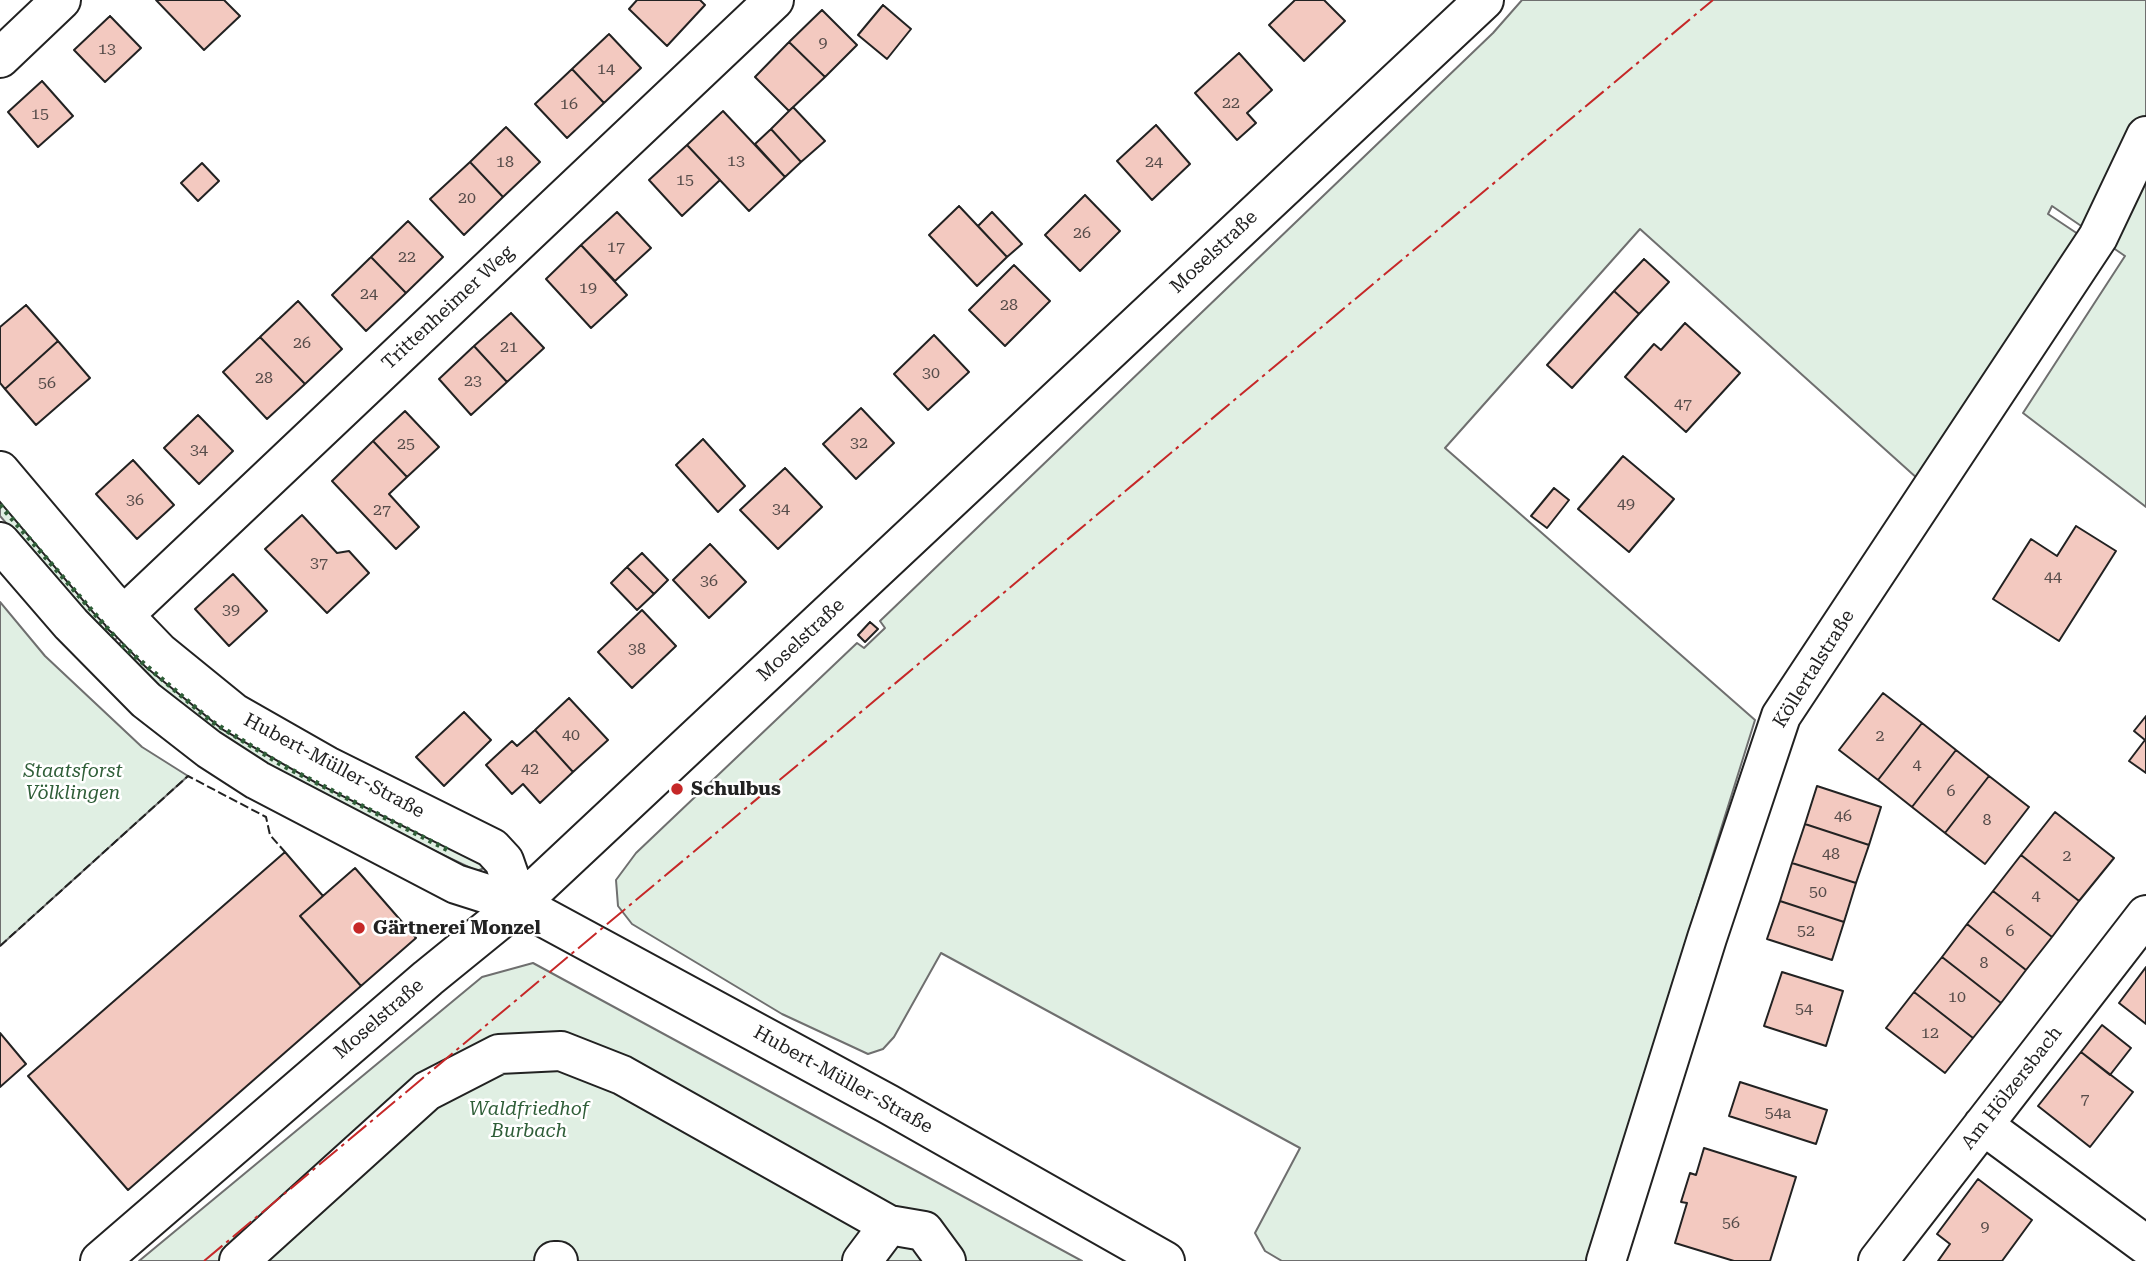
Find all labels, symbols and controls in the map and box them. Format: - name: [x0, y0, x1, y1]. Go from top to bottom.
- house number: 9: [819, 33, 827, 53]
- house number: 13: [98, 39, 116, 59]
- house number: 14: [597, 59, 615, 79]
- house number: 22: [1222, 93, 1240, 113]
- house number: 16: [560, 94, 578, 114]
- house number: 15: [31, 104, 49, 124]
- house number: 13: [727, 151, 745, 171]
- house number: 18: [496, 152, 514, 172]
- house number: 24: [1145, 152, 1163, 172]
- house number: 15: [676, 170, 694, 190]
- house number: 20: [458, 188, 476, 208]
- street label: Moselstraße: [1166, 206, 1262, 298]
- house number: 26: [1073, 223, 1091, 243]
- house number: 17: [607, 237, 625, 257]
- street label: Trittenheimer Weg: [377, 241, 519, 375]
- house number: 22: [398, 247, 416, 267]
- house number: 19: [579, 278, 597, 298]
- house number: 24: [360, 284, 378, 304]
- house number: 28: [1000, 295, 1018, 315]
- house number: 26: [293, 333, 311, 353]
- house number: 21: [500, 337, 518, 357]
- house number: 30: [922, 363, 940, 383]
- house number: 28: [255, 368, 273, 388]
- house number: 23: [464, 371, 482, 391]
- house number: 56: [38, 373, 56, 393]
- house number: 47: [1674, 394, 1692, 414]
- house number: 32: [850, 433, 868, 453]
- house number: 25: [397, 434, 415, 454]
- house number: 34: [190, 440, 208, 460]
- house number: 36: [126, 490, 144, 510]
- house number: 49: [1617, 494, 1635, 514]
- house number: 34: [772, 499, 790, 519]
- house number: 27: [373, 500, 391, 520]
- house number: 37: [310, 553, 328, 573]
- house number: 44: [2044, 567, 2062, 587]
- house number: 36: [700, 571, 718, 591]
- street label: Moselstraße: [753, 594, 849, 686]
- house number: 39: [222, 600, 240, 620]
- street label: Köllertalstraße: [1769, 606, 1859, 732]
- house number: 38: [628, 639, 646, 659]
- street label: Hubert-Müller-Straße: [240, 709, 428, 823]
- house number: 40: [562, 725, 580, 745]
- house number: 2: [1876, 726, 1884, 746]
- house number: 4: [1913, 755, 1921, 775]
- house number: 42: [521, 759, 539, 779]
- park label: Staatsforst Völklingen: [23, 760, 123, 804]
- place label: Schulbus: [691, 778, 781, 800]
- marker: Schulbus: [669, 781, 685, 797]
- house number: 6: [1947, 781, 1955, 801]
- house number: 46: [1834, 806, 1852, 826]
- house number: 8: [1983, 810, 1991, 830]
- house number: 48: [1822, 844, 1840, 864]
- house number: 2: [2063, 846, 2071, 866]
- house number: 50: [1809, 882, 1827, 902]
- house number: 4: [2032, 886, 2040, 906]
- place label: Gärtnerei Monzel: [373, 917, 541, 939]
- marker: Gärtnerei Monzel: [351, 920, 367, 936]
- house number: 52: [1797, 921, 1815, 941]
- house number: 6: [2006, 921, 2014, 941]
- house number: 8: [1980, 953, 1988, 973]
- street label: Moselstraße: [330, 974, 428, 1064]
- house number: 10: [1948, 987, 1966, 1007]
- house number: 54: [1795, 999, 1813, 1019]
- street label: Hubert-Müller-Straße: [749, 1021, 937, 1139]
- street label: Am Hölzersbach: [1957, 1022, 2067, 1154]
- house number: 12: [1921, 1023, 1939, 1043]
- house number: 7: [2081, 1089, 2089, 1109]
- park label: Waldfriedhof Burbach: [469, 1098, 589, 1142]
- house number: 54a: [1765, 1103, 1791, 1123]
- house number: 56: [1722, 1213, 1740, 1233]
- house number: 9: [1981, 1217, 1989, 1237]

